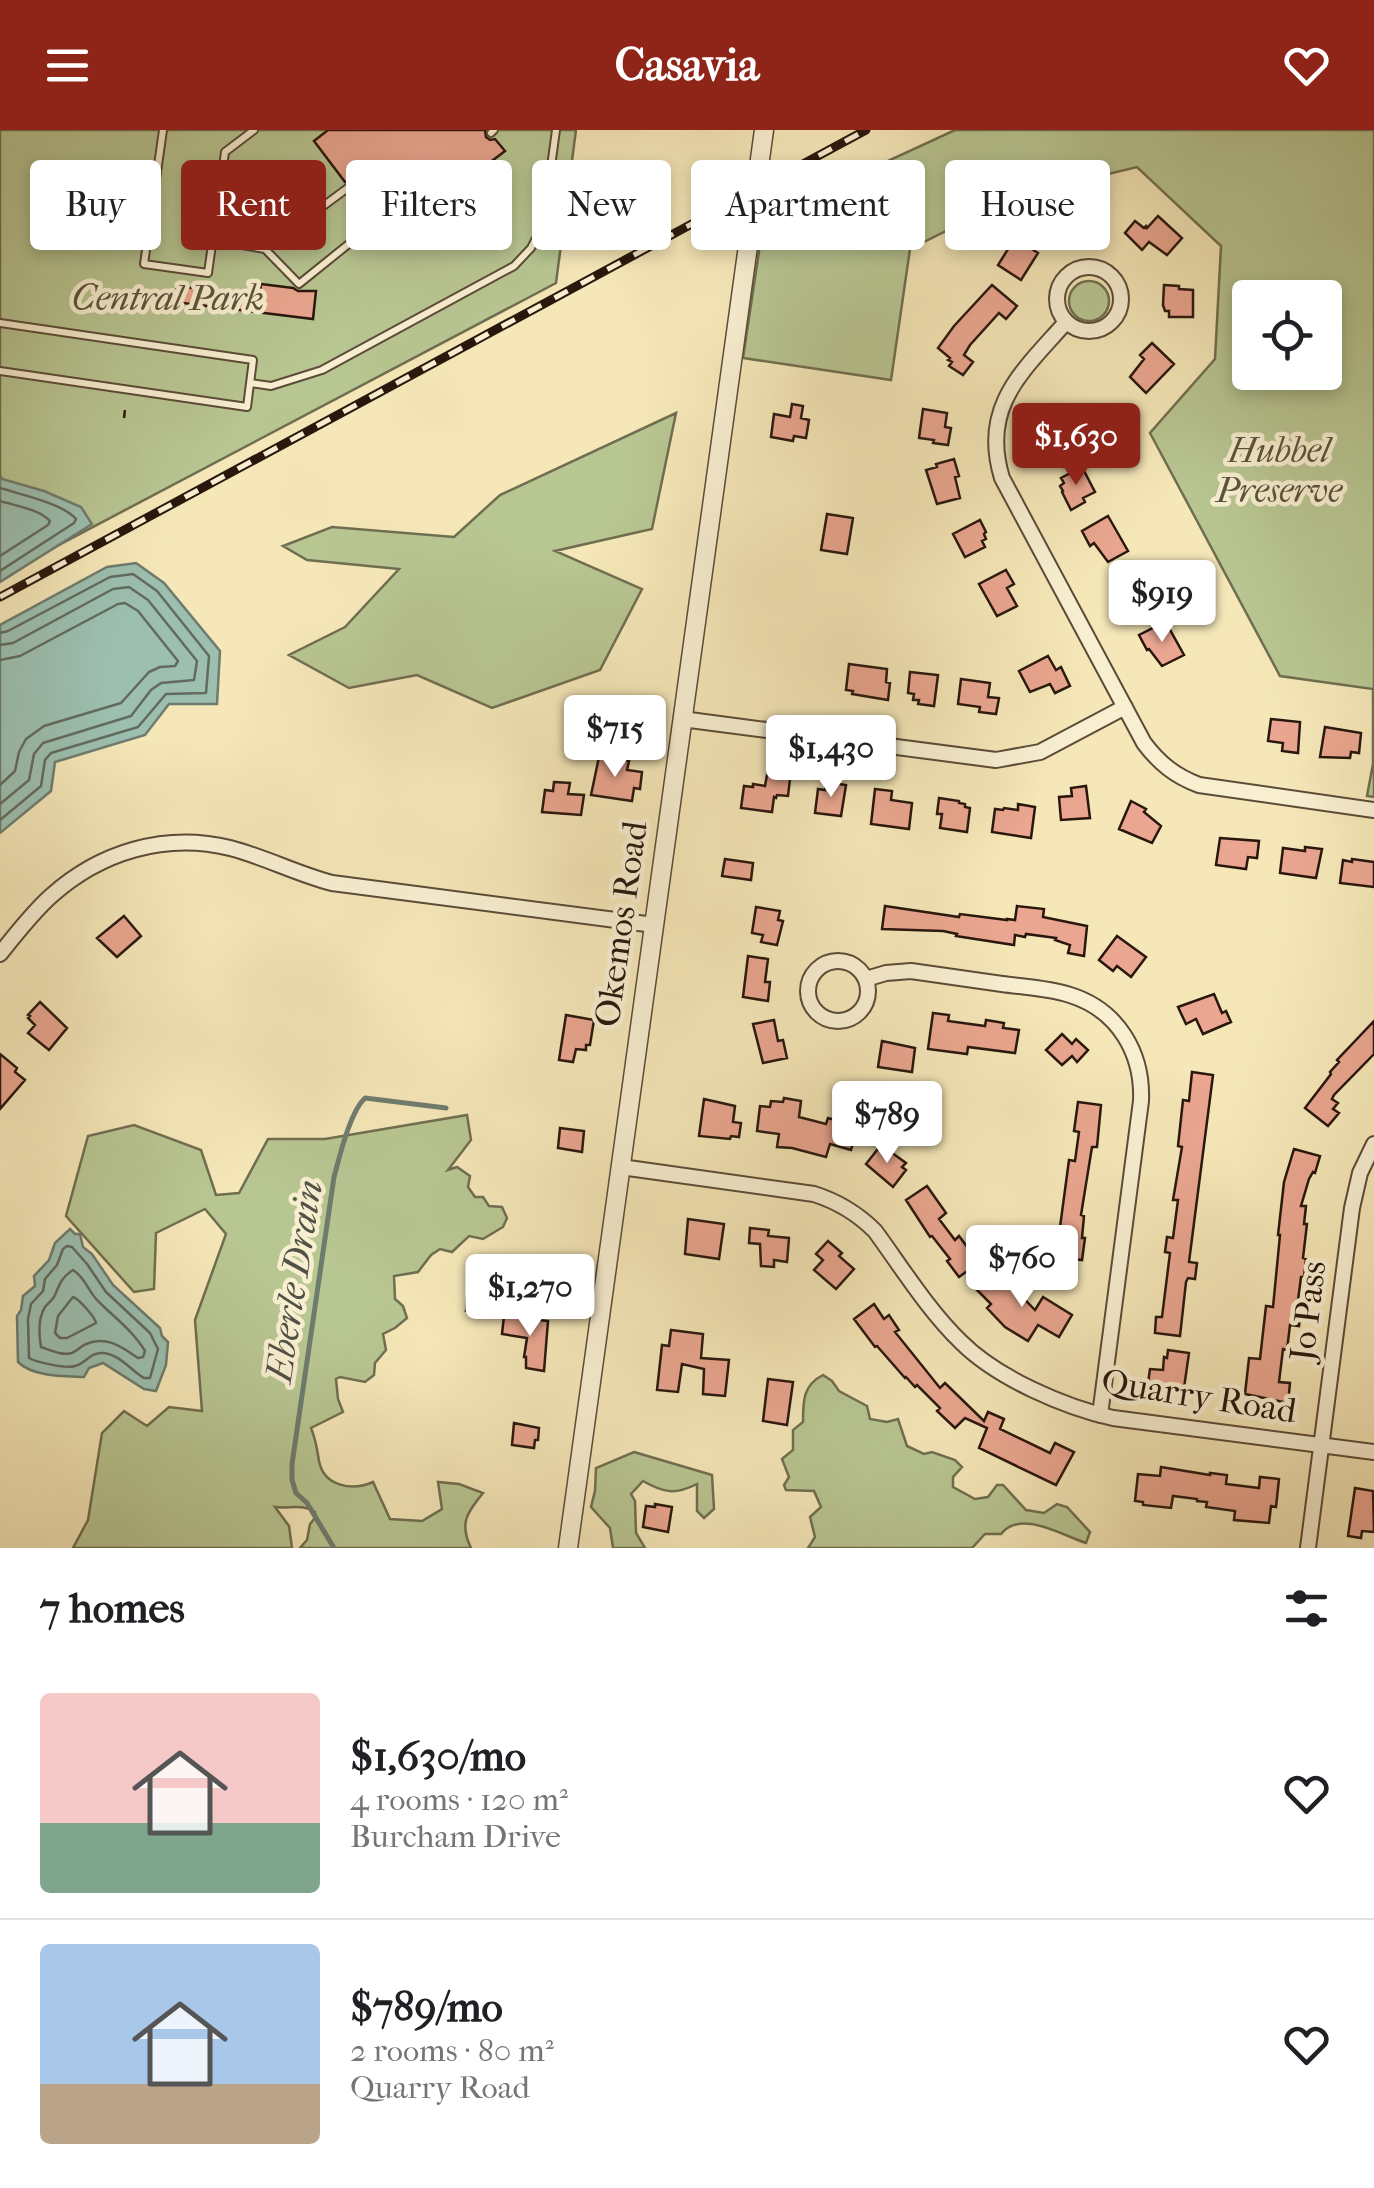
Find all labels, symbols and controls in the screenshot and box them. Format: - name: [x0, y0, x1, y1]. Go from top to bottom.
- icon: menu: [40, 38, 95, 93]
- icon: heart: [1279, 38, 1334, 93]
- text: Casavia: [615, 39, 759, 92]
- chip: Buy: [30, 160, 161, 250]
- chip: Rent: [181, 160, 326, 250]
- chip: Filters: [346, 160, 512, 250]
- chip: New: [532, 160, 671, 250]
- chip: Apartment: [691, 160, 925, 250]
- chip: House: [945, 160, 1110, 250]
- park label: Central Park: [72, 278, 264, 319]
- map controls: [1232, 280, 1342, 390]
- button: locate: [1232, 280, 1342, 390]
- pin: $1,630: [995, 403, 1157, 488]
- text: $1,630: [1034, 417, 1118, 454]
- park label: Hubbel Preserve: [1214, 430, 1343, 511]
- pin: $919: [1103, 560, 1221, 645]
- text: $919: [1131, 574, 1193, 611]
- pin: $715: [556, 695, 674, 780]
- text: $715: [586, 709, 644, 746]
- pin: $1,430: [750, 715, 912, 800]
- text: $1,430: [788, 729, 874, 766]
- street label: Okemos Road: [586, 818, 656, 1030]
- pin: $789: [828, 1081, 946, 1166]
- text: $789: [854, 1095, 920, 1132]
- water label: Eberle Drain: [256, 1177, 332, 1387]
- pin: $760: [963, 1225, 1081, 1310]
- text: $760: [988, 1239, 1056, 1276]
- pin: $1,270: [449, 1254, 611, 1339]
- street label: Jo Pass: [1281, 1259, 1334, 1366]
- text: $1,270: [487, 1268, 573, 1305]
- street label: Quarry Road: [1099, 1360, 1300, 1432]
- icon: filters: [1279, 1581, 1334, 1636]
- text: 7 homes: [40, 1584, 185, 1633]
- text: $1,630/mo: [350, 1732, 526, 1781]
- icon: home: [120, 1733, 240, 1853]
- icon: heart: [1279, 1766, 1334, 1821]
- text: 4 rooms · 120 m²: [350, 1781, 568, 1818]
- text: Burcham Drive: [350, 1818, 561, 1855]
- text: $789/mo: [350, 1983, 503, 2032]
- icon: home: [120, 1984, 240, 2104]
- icon: heart: [1279, 2017, 1334, 2072]
- text: 2 rooms · 80 m²: [350, 2032, 554, 2069]
- text: Quarry Road: [350, 2069, 530, 2106]

